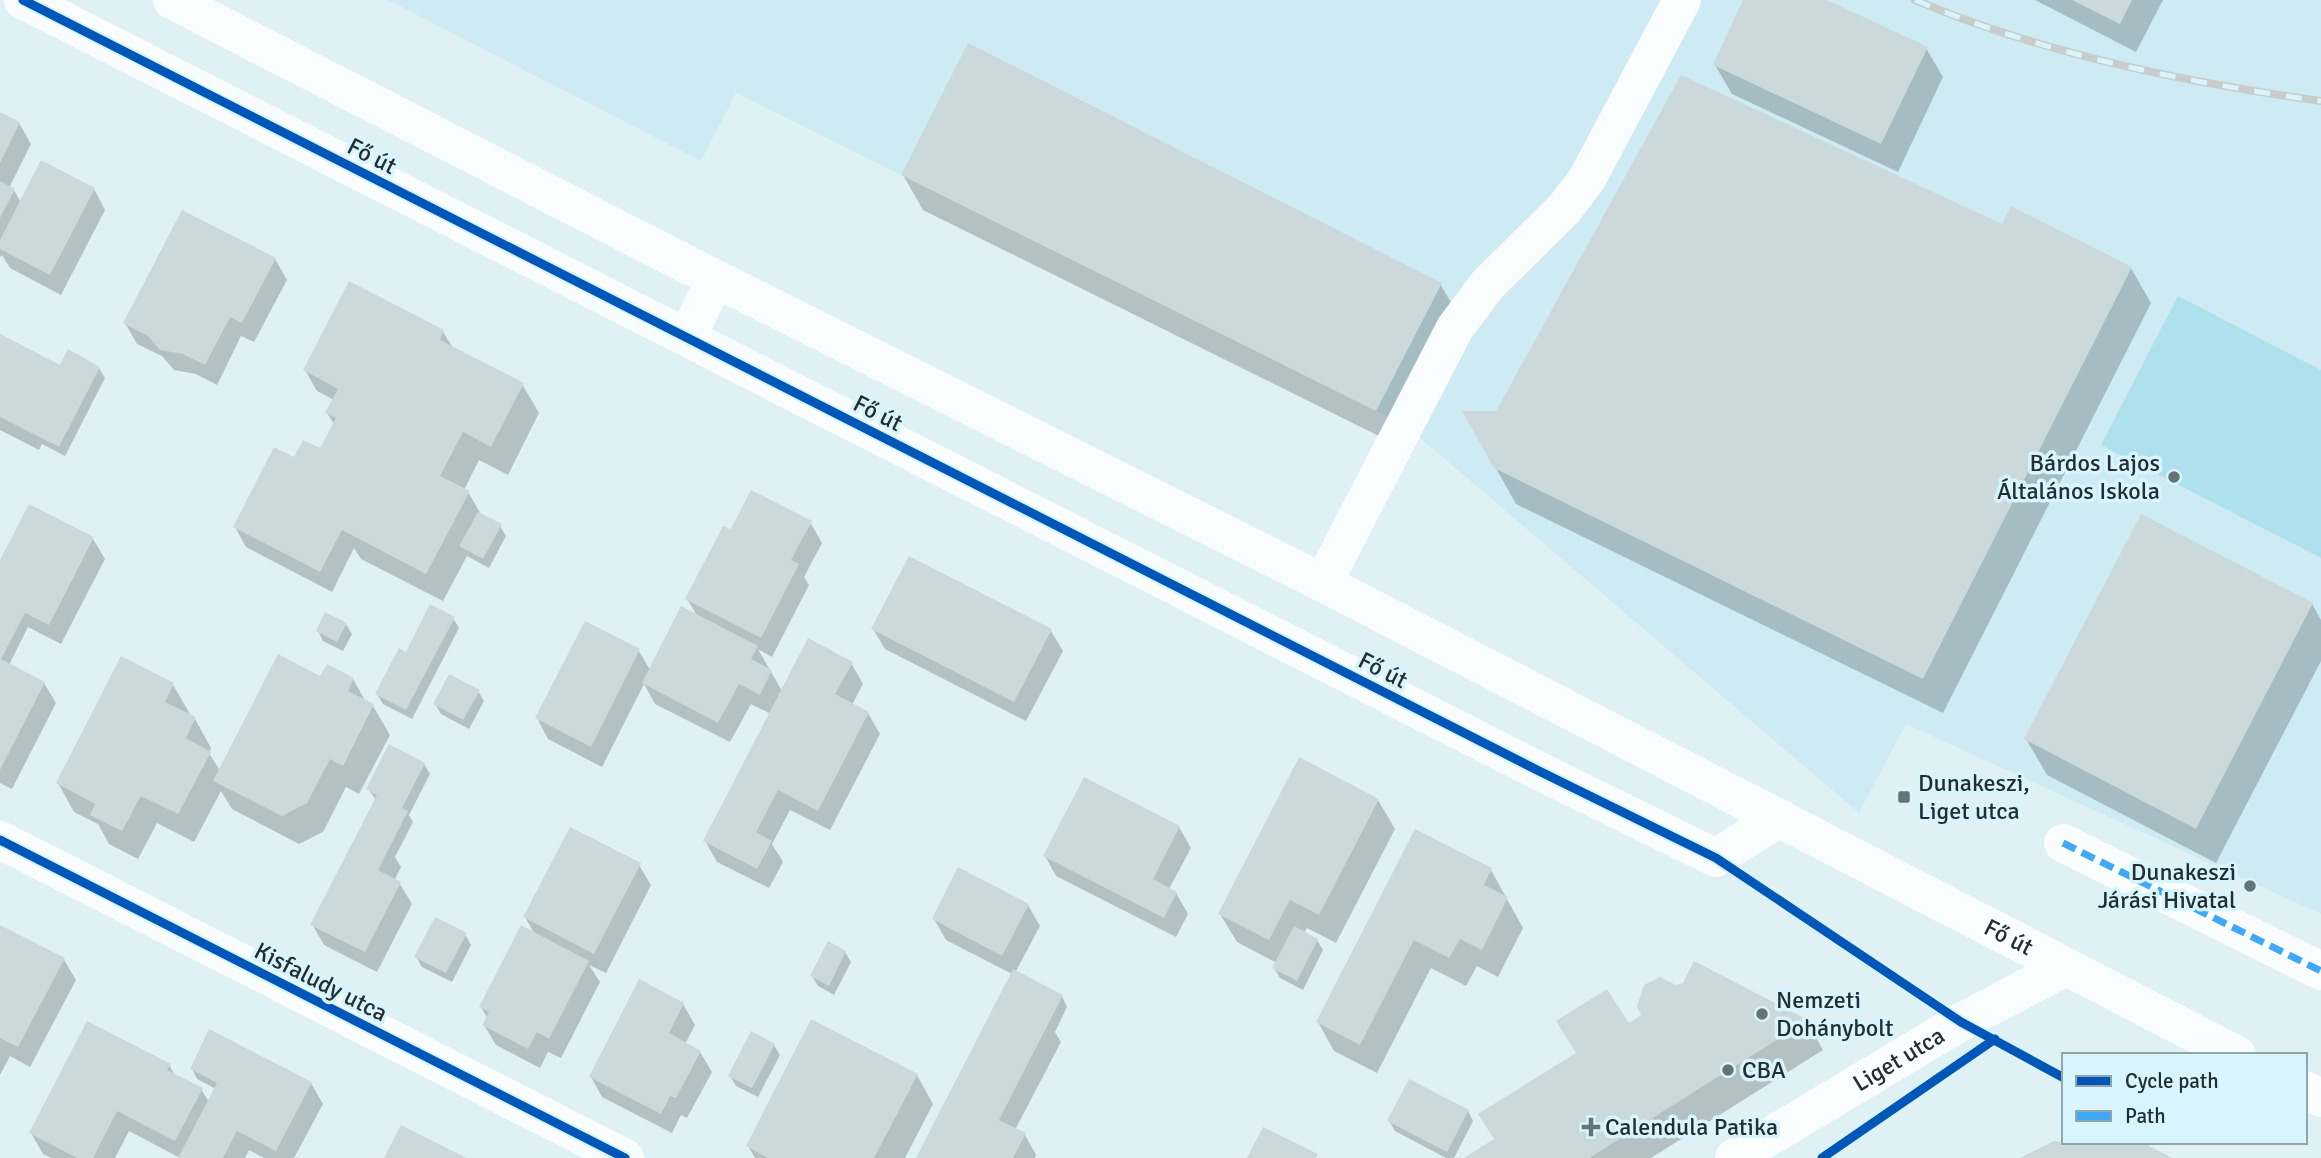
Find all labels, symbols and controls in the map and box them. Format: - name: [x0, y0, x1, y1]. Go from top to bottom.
- street label: Fő út: [342, 131, 402, 181]
- street label: Fő út: [848, 388, 908, 438]
- place label: Bárdos Lajos Általános Iskola: [1997, 448, 2160, 506]
- marker: Bárdos Lajos Általános Iskola: [2166, 469, 2182, 485]
- street label: Fő út: [1353, 645, 1413, 695]
- place label: Dunakeszi, Liget utca: [1918, 768, 2030, 826]
- marker: Dunakeszi, Liget utca: [1896, 789, 1912, 805]
- place label: Dunakeszi Járási Hivatal: [2098, 857, 2236, 915]
- marker: Dunakeszi Járási Hivatal: [2242, 878, 2258, 894]
- street label: Fő út: [1979, 912, 2038, 962]
- street label: Kisfaludy utca: [249, 936, 393, 1028]
- place label: Nemzeti Dohánybolt: [1776, 985, 1893, 1043]
- marker: Nemzeti Dohánybolt: [1754, 1006, 1770, 1022]
- street label: Liget utca: [1847, 1020, 1950, 1098]
- legend: [2062, 1053, 2307, 1144]
- place label: CBA: [1742, 1055, 1786, 1085]
- marker: CBA: [1720, 1062, 1736, 1078]
- text: Cycle path: [2125, 1068, 2219, 1094]
- text: Path: [2125, 1103, 2166, 1129]
- place label: Calendula Patika: [1605, 1112, 1778, 1142]
- marker: Calendula Patika: [1583, 1119, 1599, 1135]

